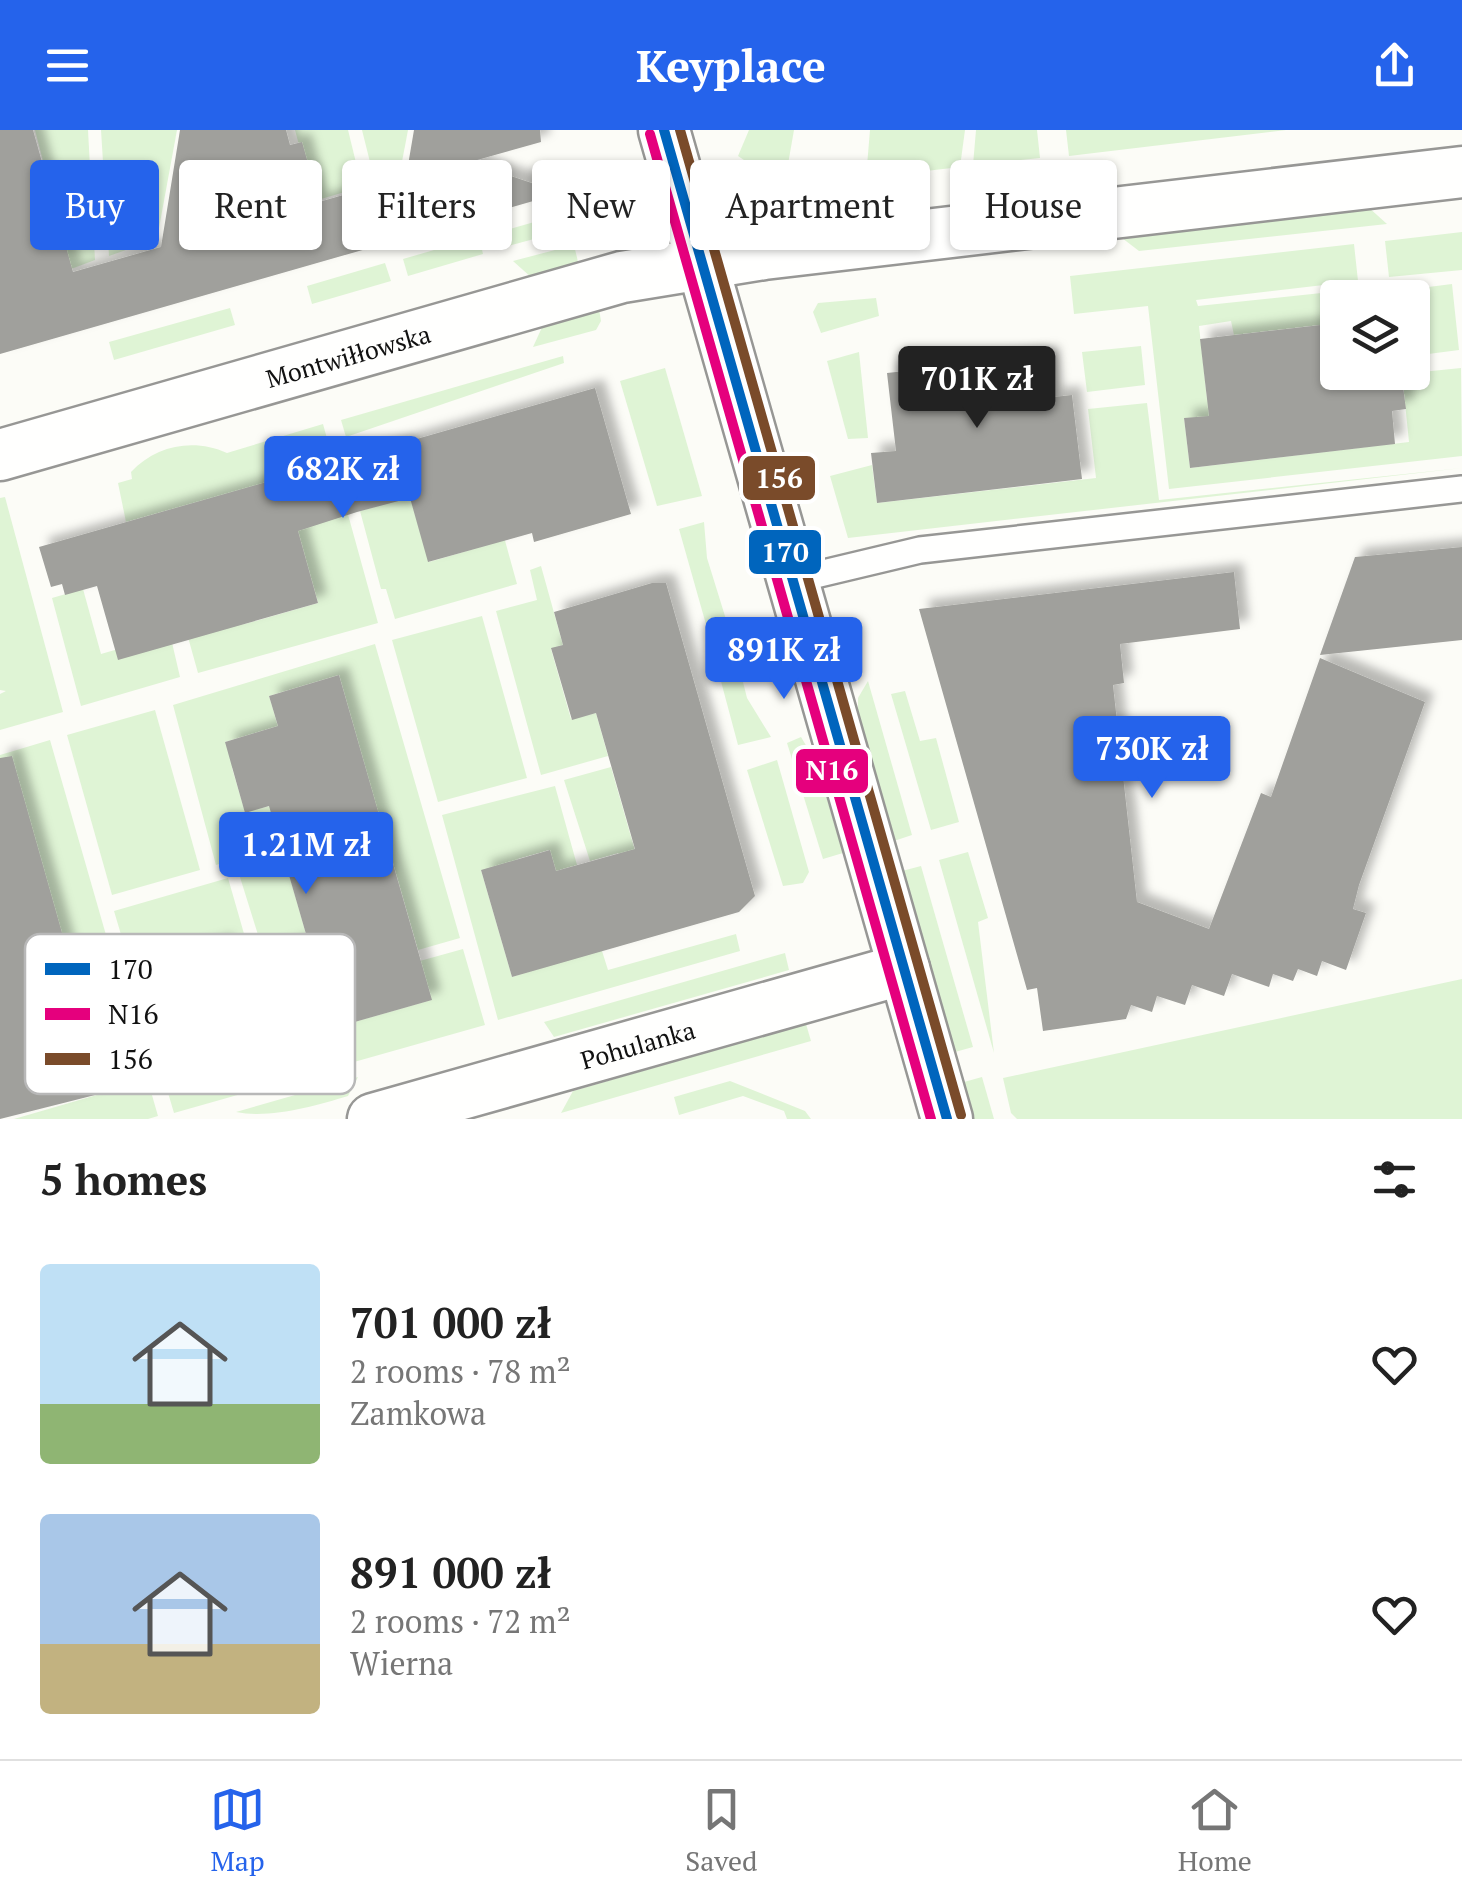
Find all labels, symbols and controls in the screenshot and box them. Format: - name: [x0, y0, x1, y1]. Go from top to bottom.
- text: Keyplace: [636, 35, 826, 95]
- icon: menu: [40, 38, 95, 93]
- icon: share: [1367, 38, 1422, 93]
- chip: Buy: [30, 160, 159, 250]
- chip: Rent: [179, 160, 322, 250]
- chip: Filters: [342, 160, 512, 250]
- chip: New: [532, 160, 670, 250]
- chip: Apartment: [690, 160, 930, 250]
- chip: House: [950, 160, 1117, 250]
- map controls: [1320, 280, 1430, 390]
- button: layers: [1320, 280, 1430, 390]
- street label: Montwiłłowska: [262, 316, 435, 395]
- pin: 701K zł: [885, 346, 1069, 431]
- text: 701K zł: [920, 357, 1034, 399]
- pin: 682K zł: [251, 436, 435, 521]
- text: 682K zł: [286, 447, 400, 489]
- line badge: 156: [741, 454, 817, 502]
- text: 156: [755, 459, 803, 496]
- line badge: 170: [747, 528, 823, 576]
- text: 170: [761, 533, 809, 570]
- pin: 891K zł: [692, 617, 876, 702]
- text: 891K zł: [727, 628, 841, 670]
- pin: 730K zł: [1060, 716, 1244, 801]
- text: 730K zł: [1095, 727, 1209, 769]
- line badge: N16: [794, 747, 870, 795]
- text: N16: [806, 751, 859, 788]
- pin: 1.21M zł: [203, 812, 409, 897]
- text: 1.21M zł: [241, 823, 371, 865]
- legend: [25, 934, 355, 1094]
- text: 170: [108, 950, 153, 987]
- text: N16: [108, 995, 158, 1032]
- street label: Pohulanka: [577, 1012, 699, 1076]
- text: 156: [108, 1040, 153, 1077]
- text: 5 homes: [40, 1151, 207, 1207]
- icon: filters: [1367, 1152, 1422, 1207]
- text: 701 000 zł: [350, 1294, 552, 1350]
- icon: home: [120, 1304, 240, 1424]
- icon: heart: [1367, 1337, 1422, 1392]
- text: 2 rooms · 78 m²: [350, 1350, 571, 1392]
- text: Zamkowa: [350, 1392, 486, 1434]
- text: 891 000 zł: [350, 1544, 552, 1600]
- icon: home: [120, 1554, 240, 1674]
- icon: heart: [1367, 1587, 1422, 1642]
- text: 2 rooms · 72 m²: [350, 1600, 571, 1642]
- text: Wierna: [350, 1642, 453, 1684]
- tab: Map: [210, 1782, 265, 1879]
- tab: Saved: [685, 1782, 758, 1879]
- tab: Home: [1178, 1782, 1252, 1879]

